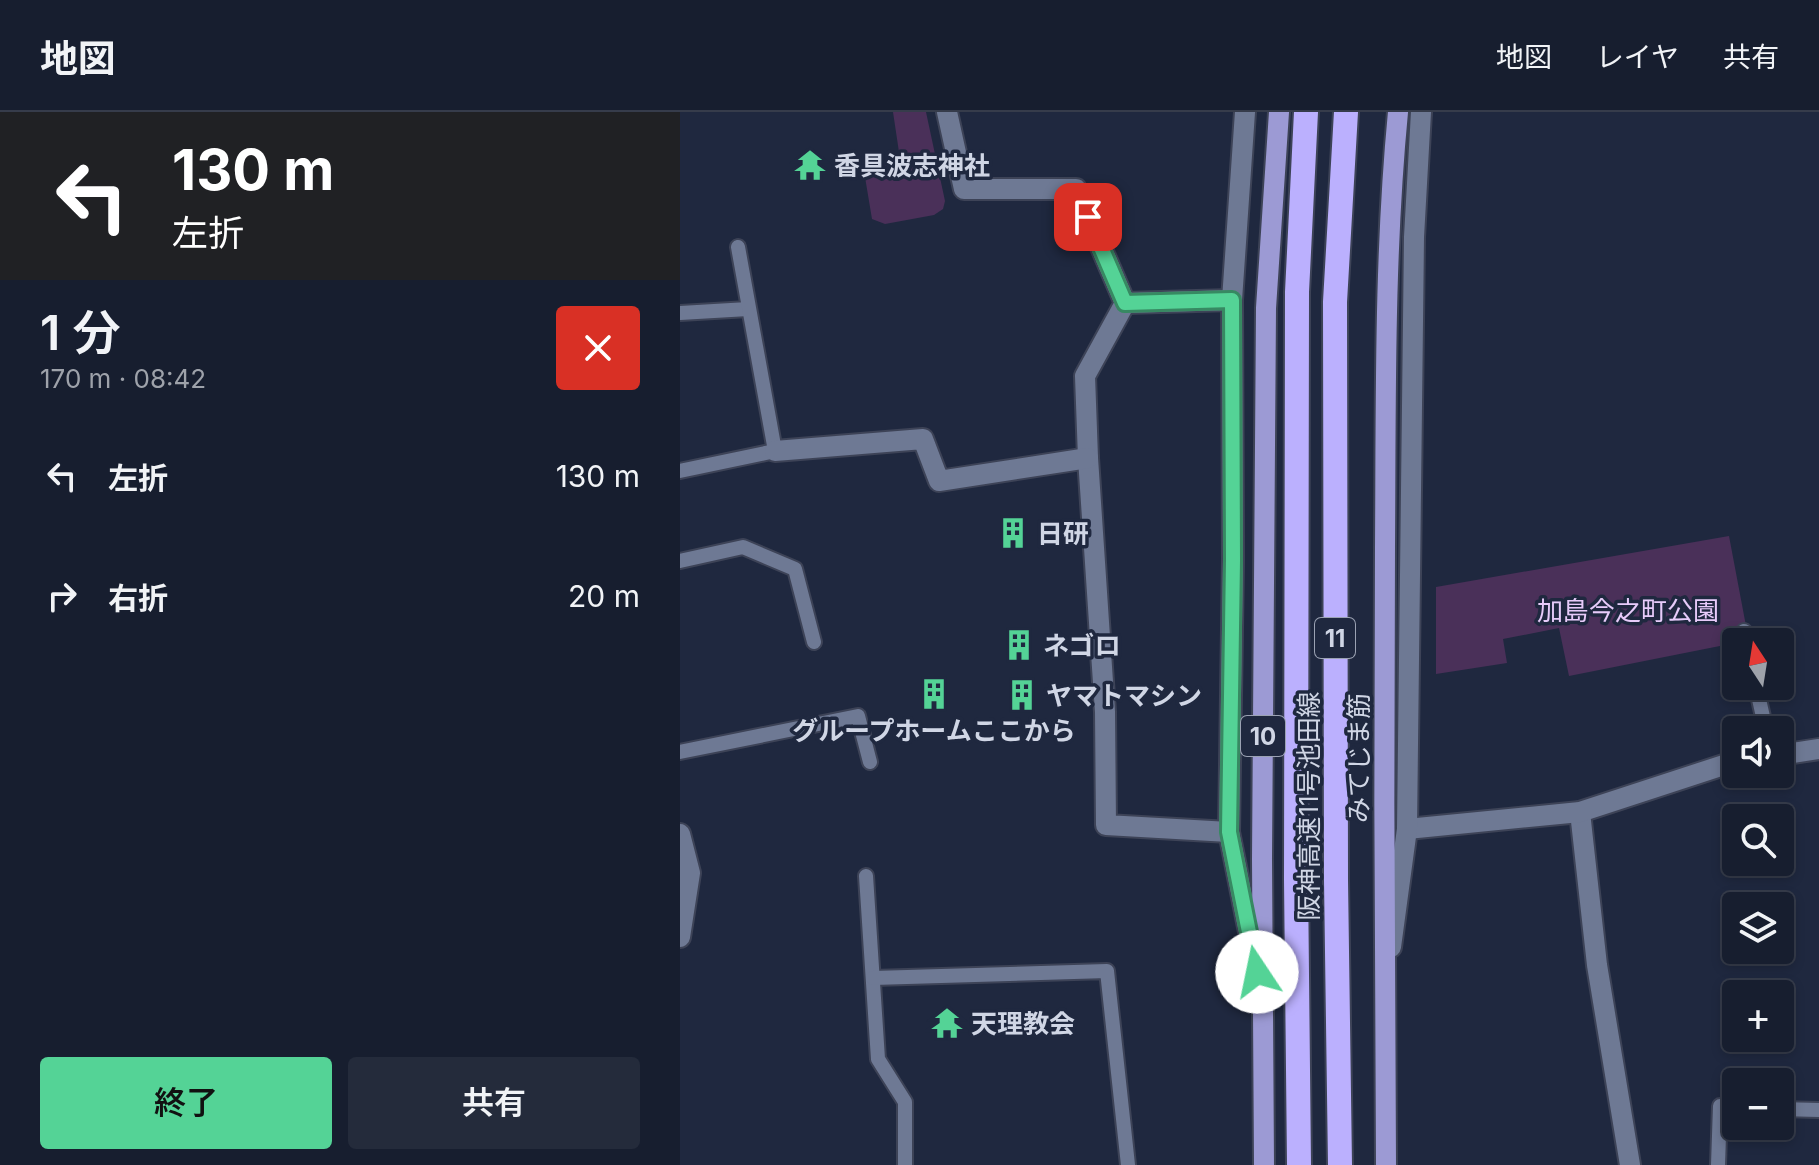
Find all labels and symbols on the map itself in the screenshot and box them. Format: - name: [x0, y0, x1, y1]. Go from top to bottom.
- temple icon: 香具波志神社: [793, 148, 827, 182]
- place label: 香具波志神社: [834, 150, 990, 181]
- pin: [1054, 183, 1122, 251]
- building icon: 日研: [996, 516, 1030, 550]
- place label: 日研: [1037, 518, 1089, 549]
- park label: 加島今之町公園: [1537, 595, 1719, 626]
- road number: 11: [1315, 618, 1355, 658]
- building icon: ネゴロ: [1002, 628, 1036, 662]
- north arrow: [1722, 628, 1794, 700]
- place label: ネゴロ: [1043, 630, 1120, 661]
- building icon: グループホームここから: [917, 677, 951, 711]
- building icon: ヤマトマシン: [1005, 678, 1039, 712]
- place label: ヤマトマシン: [1046, 680, 1202, 711]
- street label: 阪神高速11号池田線: [1293, 691, 1324, 921]
- street label: みてじま筋: [1343, 693, 1374, 823]
- place label: グループホームここから: [792, 715, 1076, 746]
- road number: 10: [1241, 716, 1285, 756]
- position arrow: [1215, 930, 1299, 1014]
- temple icon: 天理教会: [930, 1006, 964, 1040]
- place label: 天理教会: [971, 1008, 1075, 1039]

